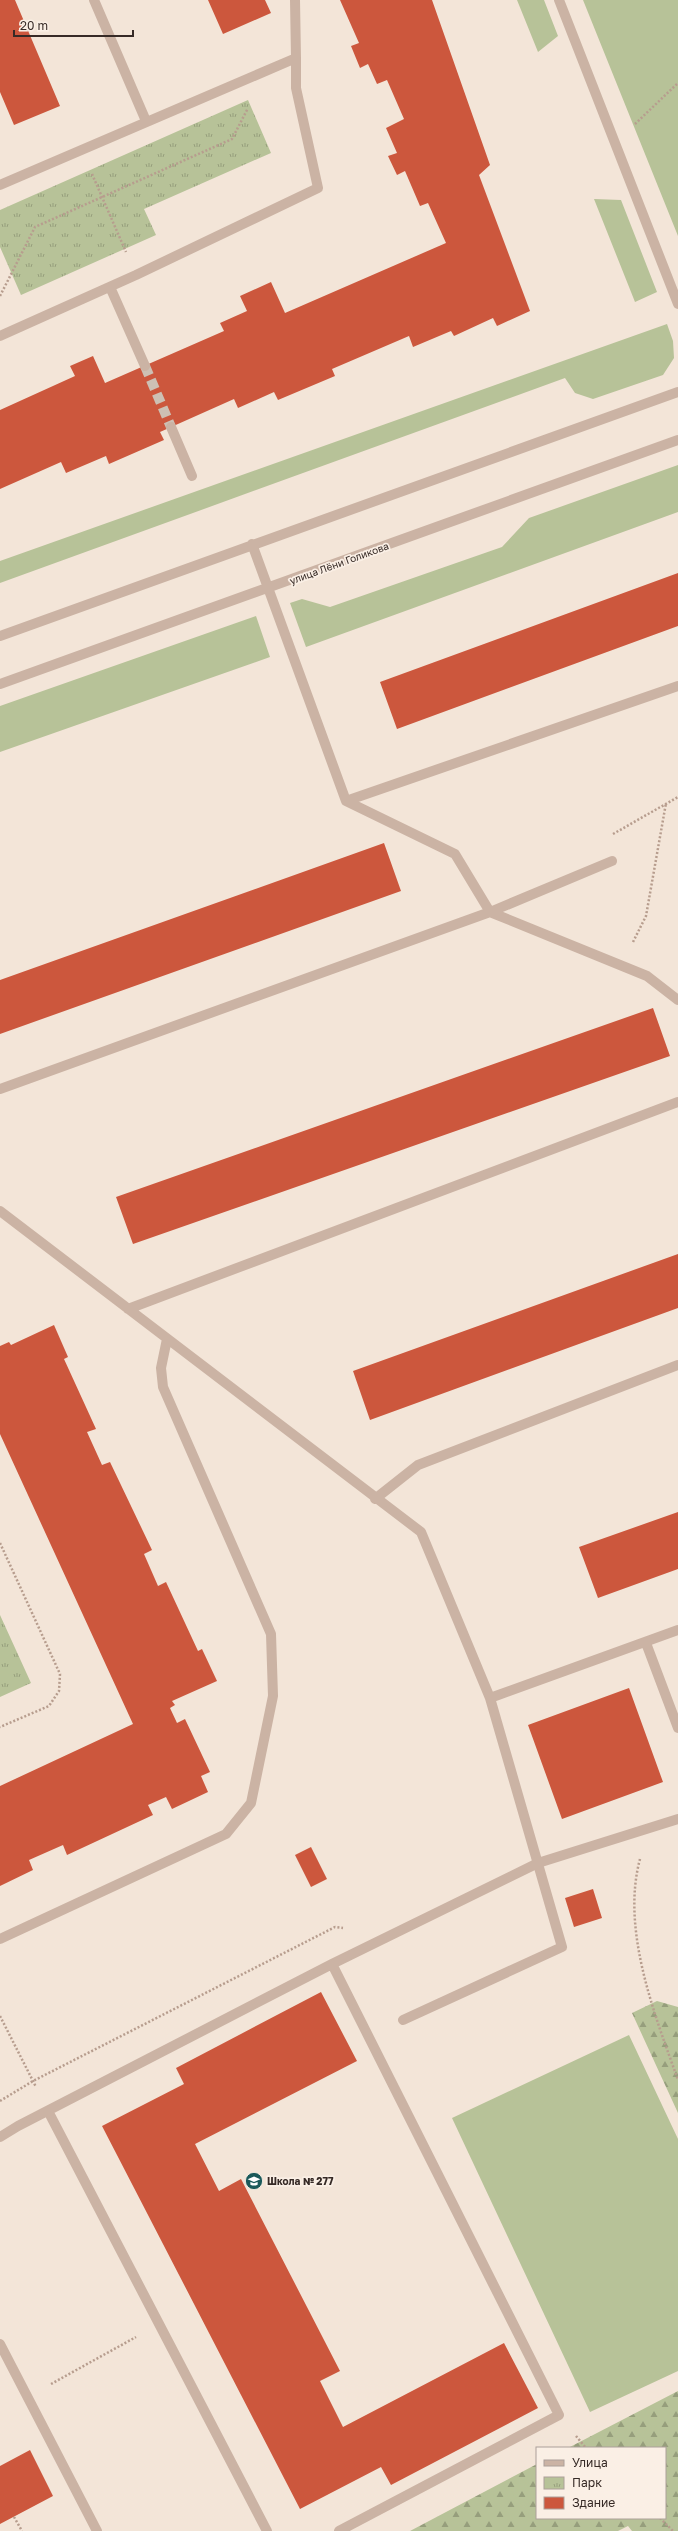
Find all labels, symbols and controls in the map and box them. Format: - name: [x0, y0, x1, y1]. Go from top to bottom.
- scale bar: [14, 12, 133, 38]
- text: 20 m: [20, 18, 48, 33]
- street label: улица Лёни Голикова: [288, 539, 390, 587]
- school or university icon: Школа № 277: [244, 2171, 264, 2191]
- place label: Школа № 277: [267, 2175, 334, 2187]
- legend: [536, 2447, 666, 2519]
- text: Улица: [572, 2455, 608, 2470]
- text: Парк: [572, 2475, 602, 2490]
- text: Здание: [572, 2495, 615, 2510]

